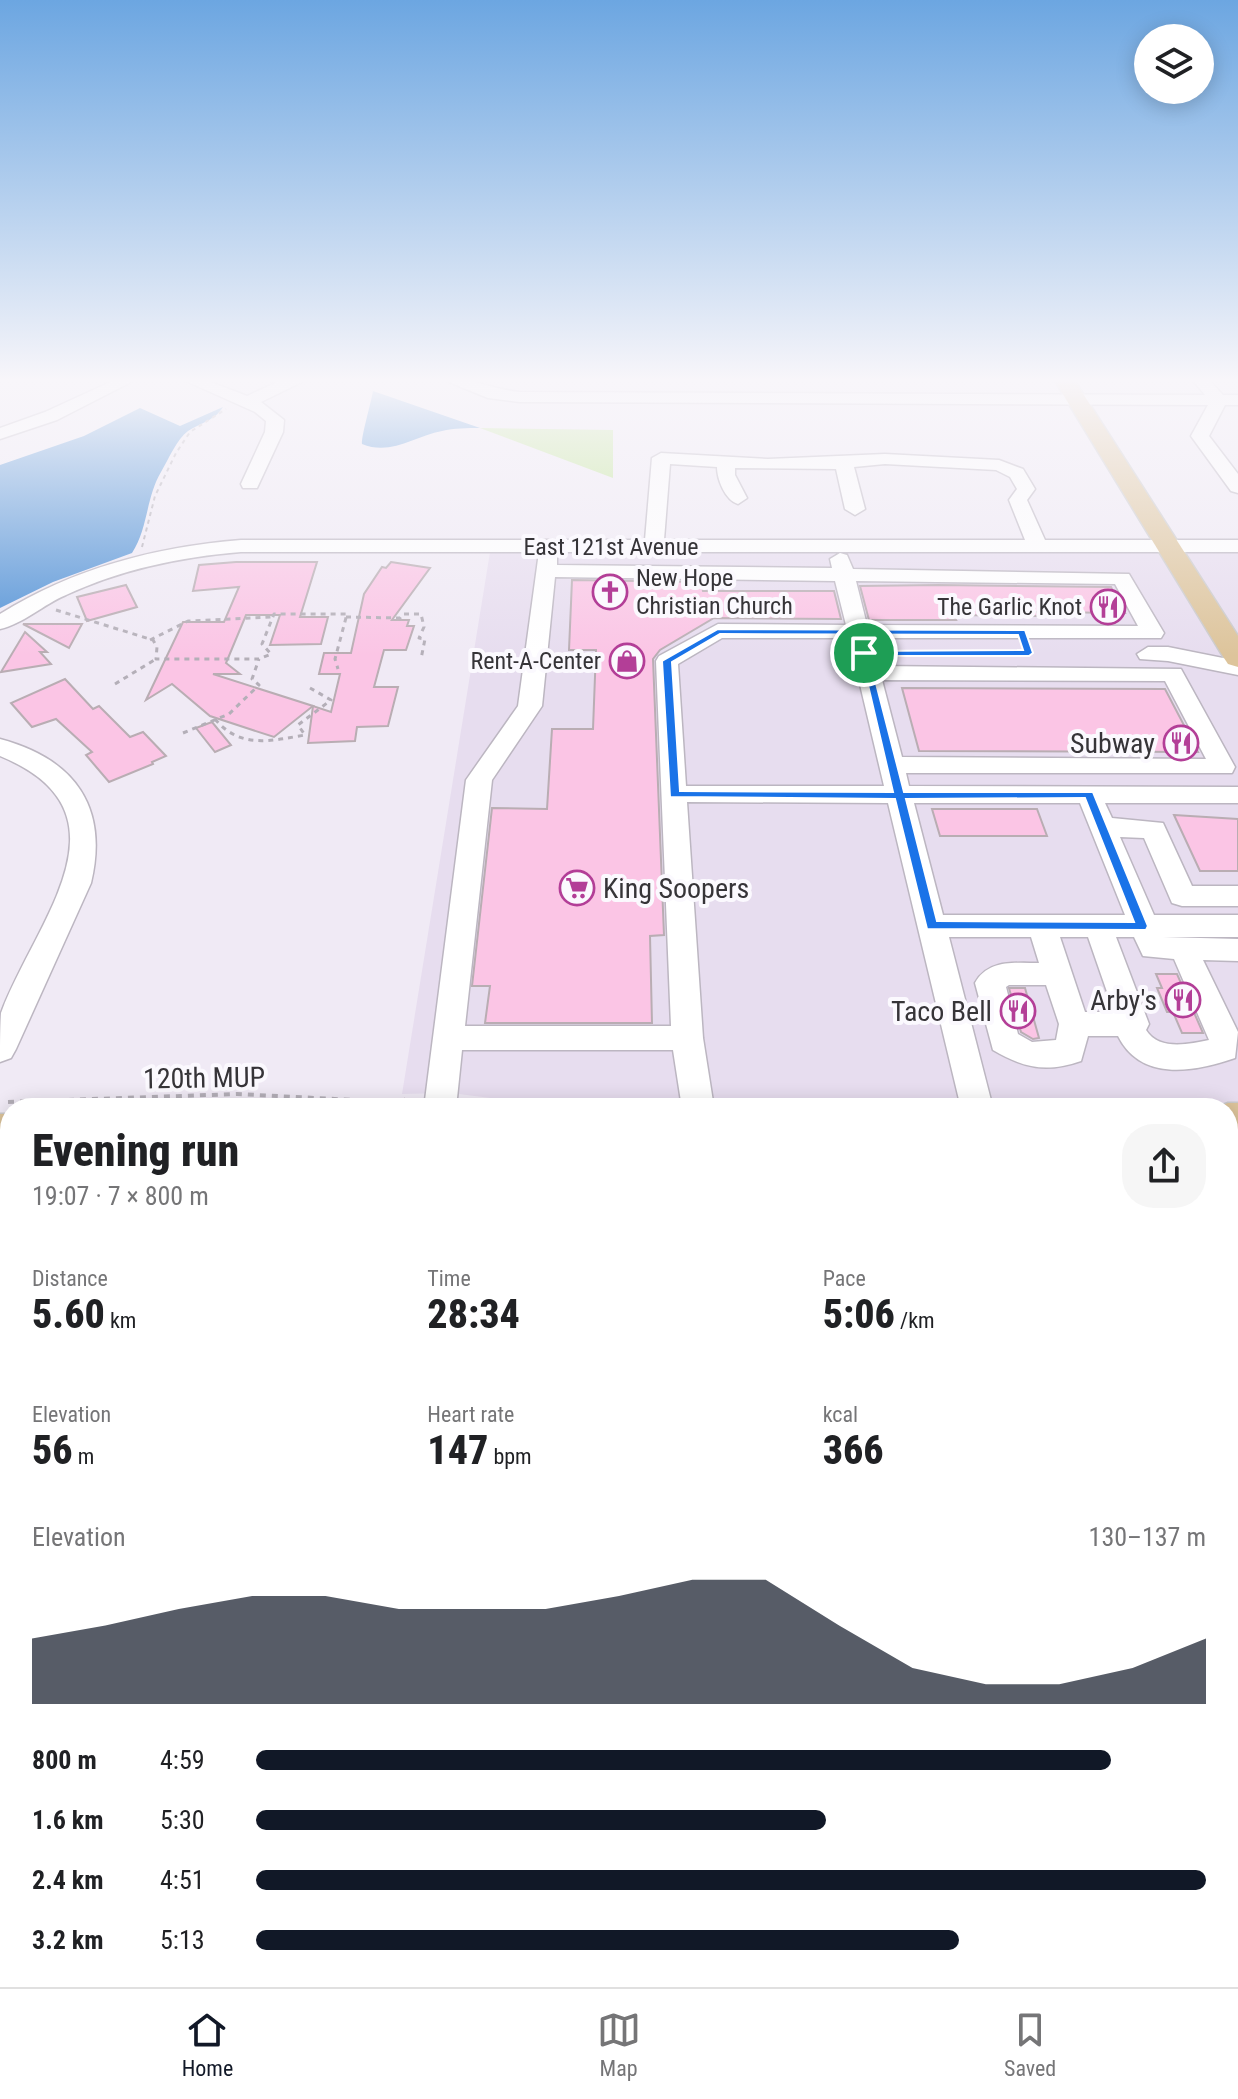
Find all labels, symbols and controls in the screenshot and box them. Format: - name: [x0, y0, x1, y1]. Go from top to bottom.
- map controls: [1134, 24, 1214, 104]
- button: layers: [1134, 24, 1214, 104]
- street label: East 121st Avenue: [523, 533, 699, 561]
- place label: New Hope Christian Church: [636, 564, 793, 620]
- church icon: New Hope Christian Church: [591, 573, 629, 611]
- restaurant icon: The Garlic Knot: [1089, 588, 1127, 626]
- place label: The Garlic Knot: [937, 593, 1082, 621]
- pin: [830, 619, 898, 687]
- icon: arrive: [842, 631, 886, 675]
- shop icon: Rent-A-Center: [608, 642, 646, 680]
- place label: Rent-A-Center: [470, 647, 601, 675]
- restaurant icon: Subway: [1162, 724, 1200, 762]
- place label: Subway: [1070, 727, 1155, 760]
- supermarket icon: King Soopers: [558, 869, 596, 907]
- place label: King Soopers: [603, 872, 749, 905]
- restaurant icon: Arby's: [1164, 981, 1202, 1019]
- place label: Arby's: [1090, 984, 1157, 1017]
- restaurant icon: Taco Bell: [999, 992, 1037, 1030]
- place label: Taco Bell: [891, 995, 992, 1028]
- street label: 120th MUP: [143, 1060, 265, 1096]
- button: share: [1122, 1124, 1206, 1208]
- text: Evening run: [32, 1125, 239, 1177]
- text: 19:07 · 7 × 800 m: [32, 1181, 209, 1211]
- text: Distance: [32, 1266, 108, 1291]
- text: Time: [427, 1266, 471, 1291]
- text: Pace: [823, 1266, 866, 1291]
- text: 5.60: [32, 1291, 105, 1338]
- text: 28:34: [427, 1291, 520, 1338]
- text: 5:06: [823, 1291, 895, 1338]
- text: km: [105, 1308, 136, 1333]
- text: /km: [895, 1308, 935, 1333]
- text: Elevation: [32, 1402, 111, 1427]
- text: Heart rate: [427, 1402, 514, 1427]
- text: kcal: [823, 1402, 858, 1427]
- text: 56: [32, 1427, 73, 1474]
- text: 147: [427, 1427, 488, 1474]
- text: 366: [823, 1427, 884, 1474]
- text: m: [73, 1444, 94, 1469]
- text: bpm: [488, 1444, 532, 1469]
- text: Elevation: [32, 1522, 126, 1552]
- text: 130–137 m: [1089, 1522, 1206, 1552]
- text: 800 m: [32, 1745, 97, 1775]
- text: 4:59: [160, 1745, 205, 1775]
- text: 1.6 km: [32, 1805, 104, 1835]
- text: 5:30: [160, 1805, 205, 1835]
- text: 2.4 km: [32, 1865, 104, 1895]
- text: 4:51: [160, 1865, 205, 1895]
- text: 3.2 km: [32, 1925, 104, 1955]
- text: 5:13: [160, 1925, 205, 1955]
- tab: Home: [182, 2008, 233, 2081]
- tab: Map: [597, 2008, 641, 2081]
- tab: Saved: [1004, 2008, 1056, 2081]

